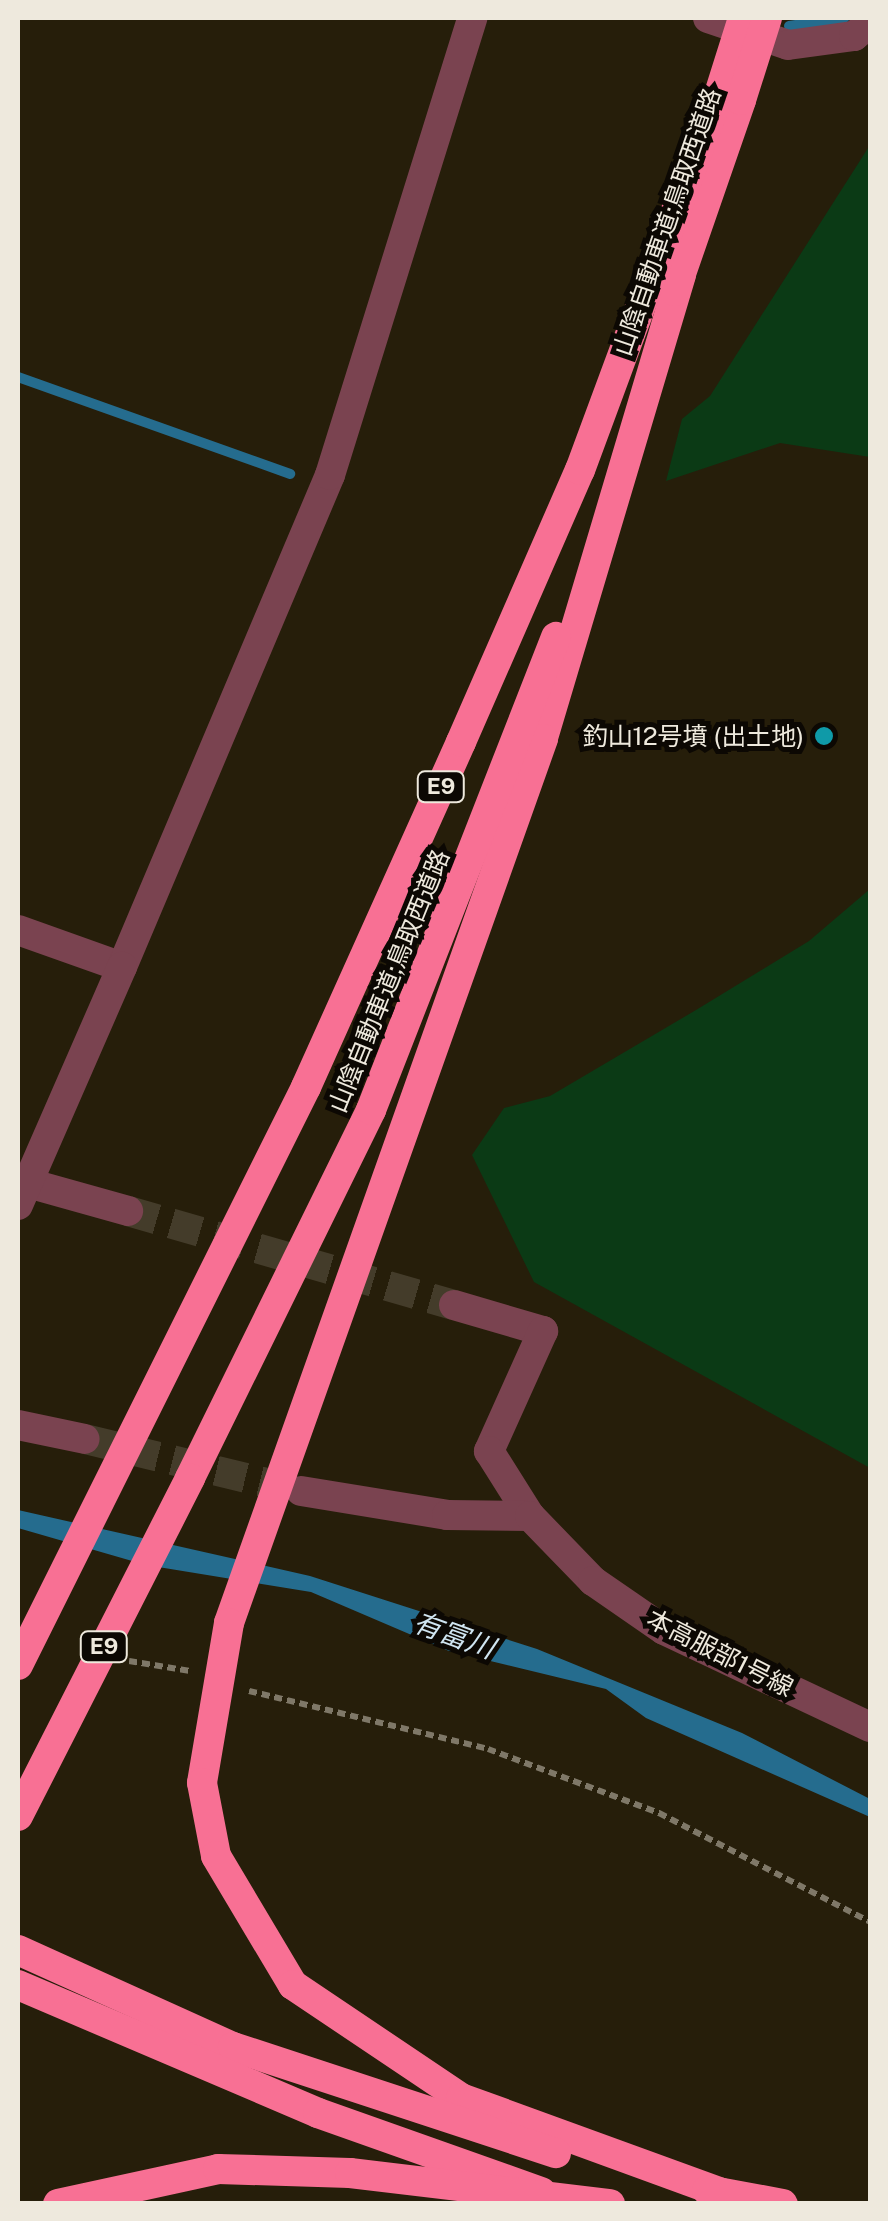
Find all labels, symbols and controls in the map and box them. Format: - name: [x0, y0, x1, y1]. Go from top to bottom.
- street label: 山陰自動車道;鳥取西道路: [607, 84, 727, 360]
- place label: 釣山12号墳 (出土地): [583, 721, 804, 751]
- marker: 釣山12号墳 (出土地): [813, 725, 835, 747]
- road number: E9: [416, 770, 466, 804]
- street label: 山陰自動車道;鳥取西道路: [322, 845, 456, 1117]
- street label: 本高服部1号線: [642, 1603, 798, 1703]
- water label: 有富川: [409, 1605, 499, 1665]
- road number: E9: [79, 1630, 129, 1664]

